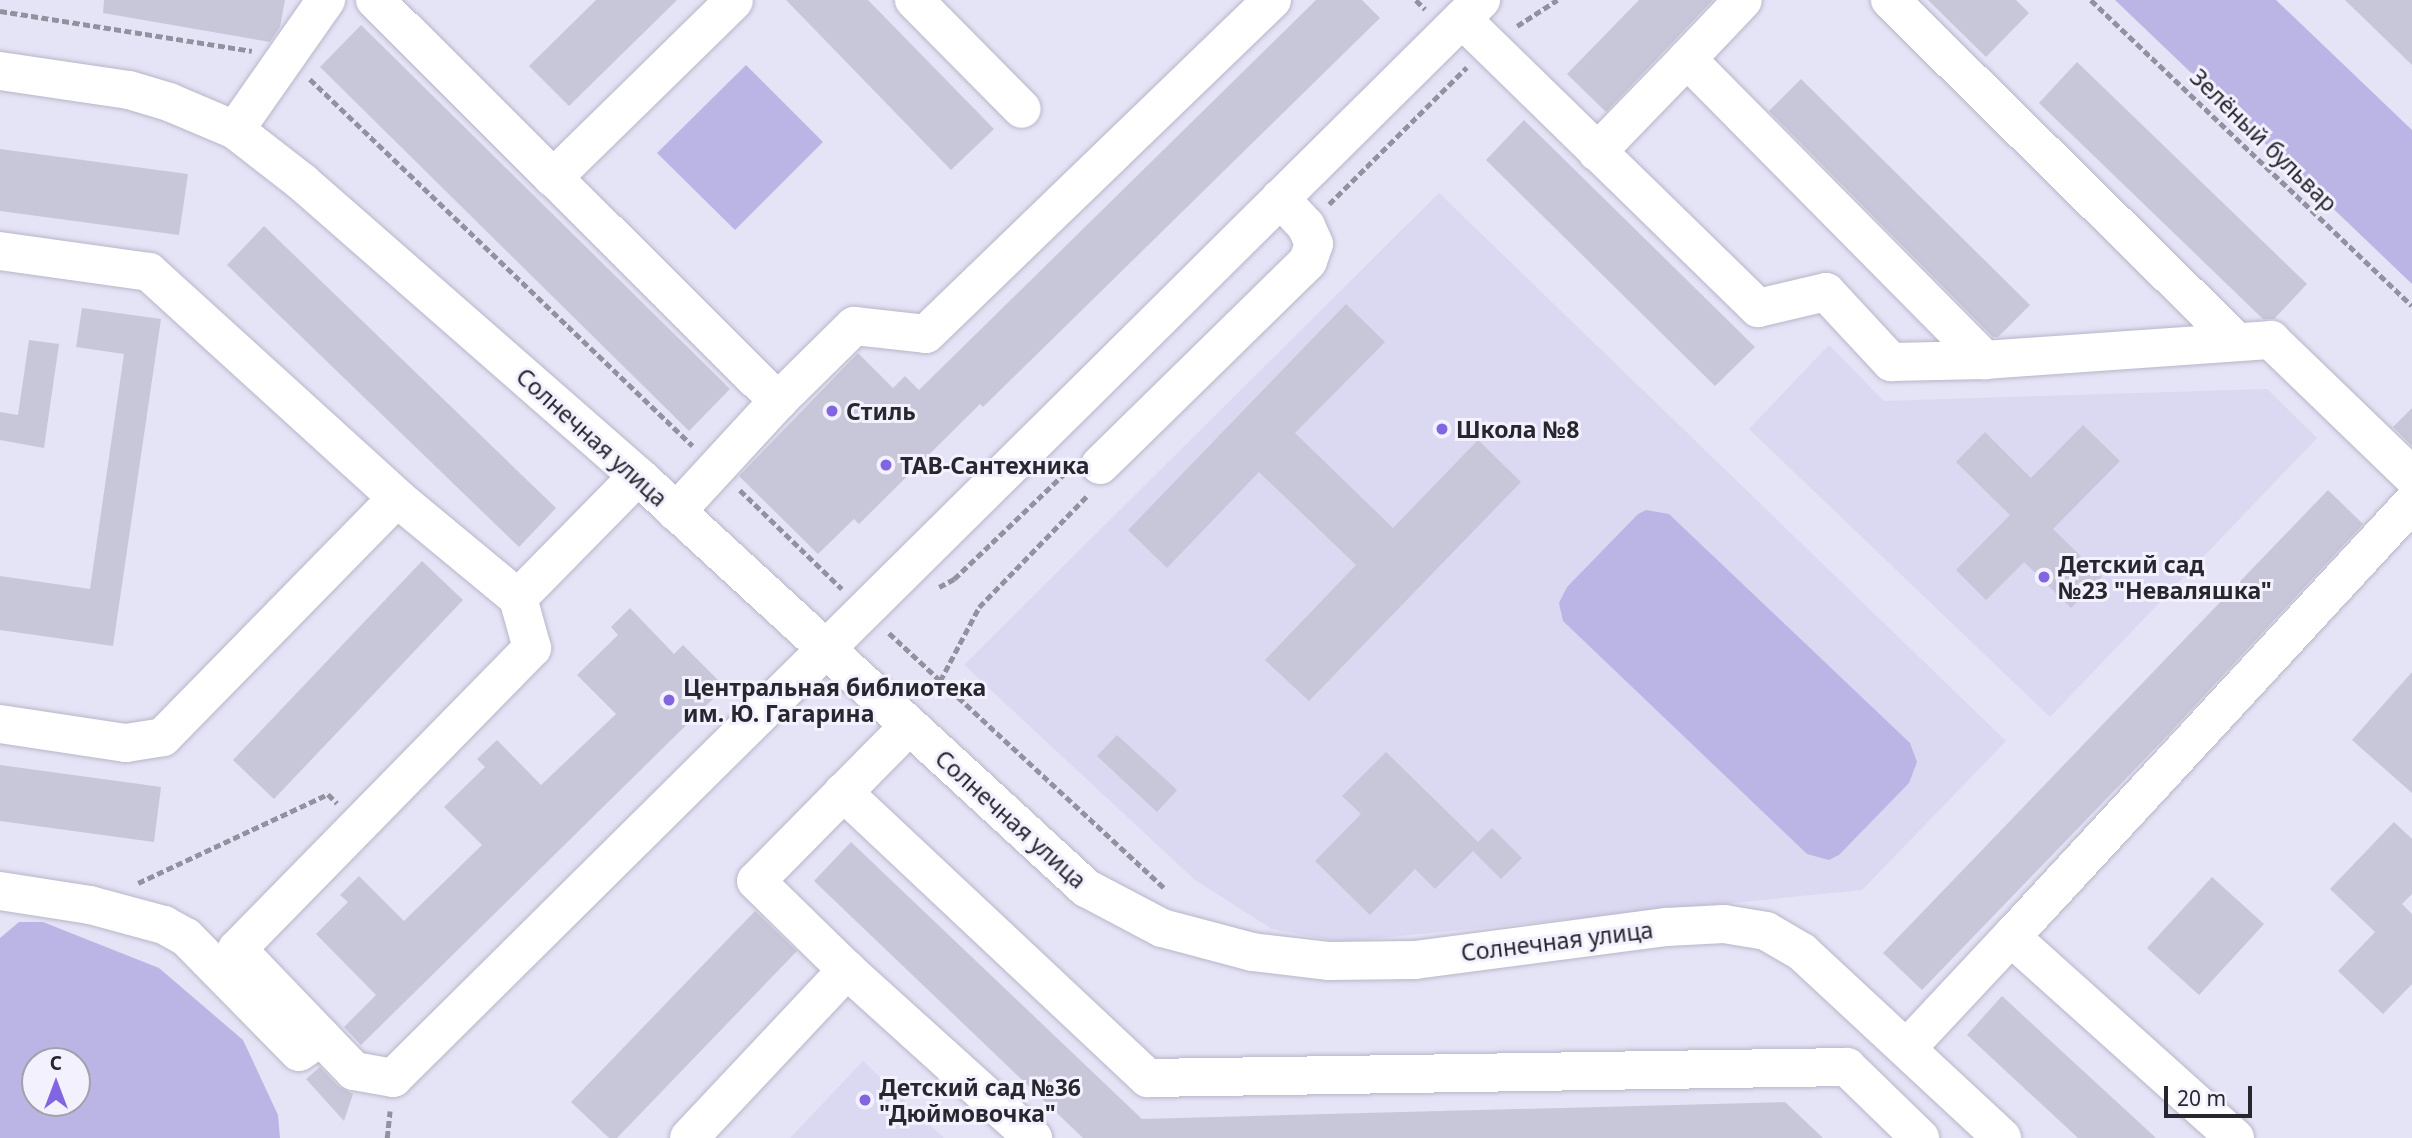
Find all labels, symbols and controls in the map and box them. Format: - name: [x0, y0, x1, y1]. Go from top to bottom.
- street label: Зелёный бульвар: [2185, 63, 2343, 217]
- street label: Солнечная улица: [511, 362, 673, 512]
- place label: Стиль: [846, 397, 916, 425]
- marker: Стиль: [824, 403, 840, 419]
- place label: Школа №8: [1456, 415, 1579, 443]
- marker: Школа №8: [1434, 421, 1450, 437]
- place label: ТАВ-Сантехника: [900, 451, 1089, 479]
- marker: ТАВ-Сантехника: [878, 457, 894, 473]
- place label: Детский сад №23 "Неваляшка": [2058, 550, 2272, 604]
- marker: Детский сад №23 "Неваляшка": [2036, 569, 2052, 585]
- place label: Центральная библиотека им. Ю. Гагарина: [683, 673, 986, 727]
- marker: Центральная библиотека им. Ю. Гагарина: [661, 692, 677, 708]
- street label: Солнечная улица: [930, 744, 1092, 894]
- street label: Солнечная улица: [1459, 916, 1655, 966]
- north arrow: [21, 1047, 91, 1117]
- text: С: [50, 1050, 62, 1076]
- scale bar: [2167, 1072, 2254, 1116]
- place label: Детский сад №36 "Дюймовочка": [879, 1073, 1081, 1127]
- text: 20 m: [2177, 1084, 2226, 1112]
- marker: Детский сад №36 "Дюймовочка": [857, 1092, 873, 1108]

